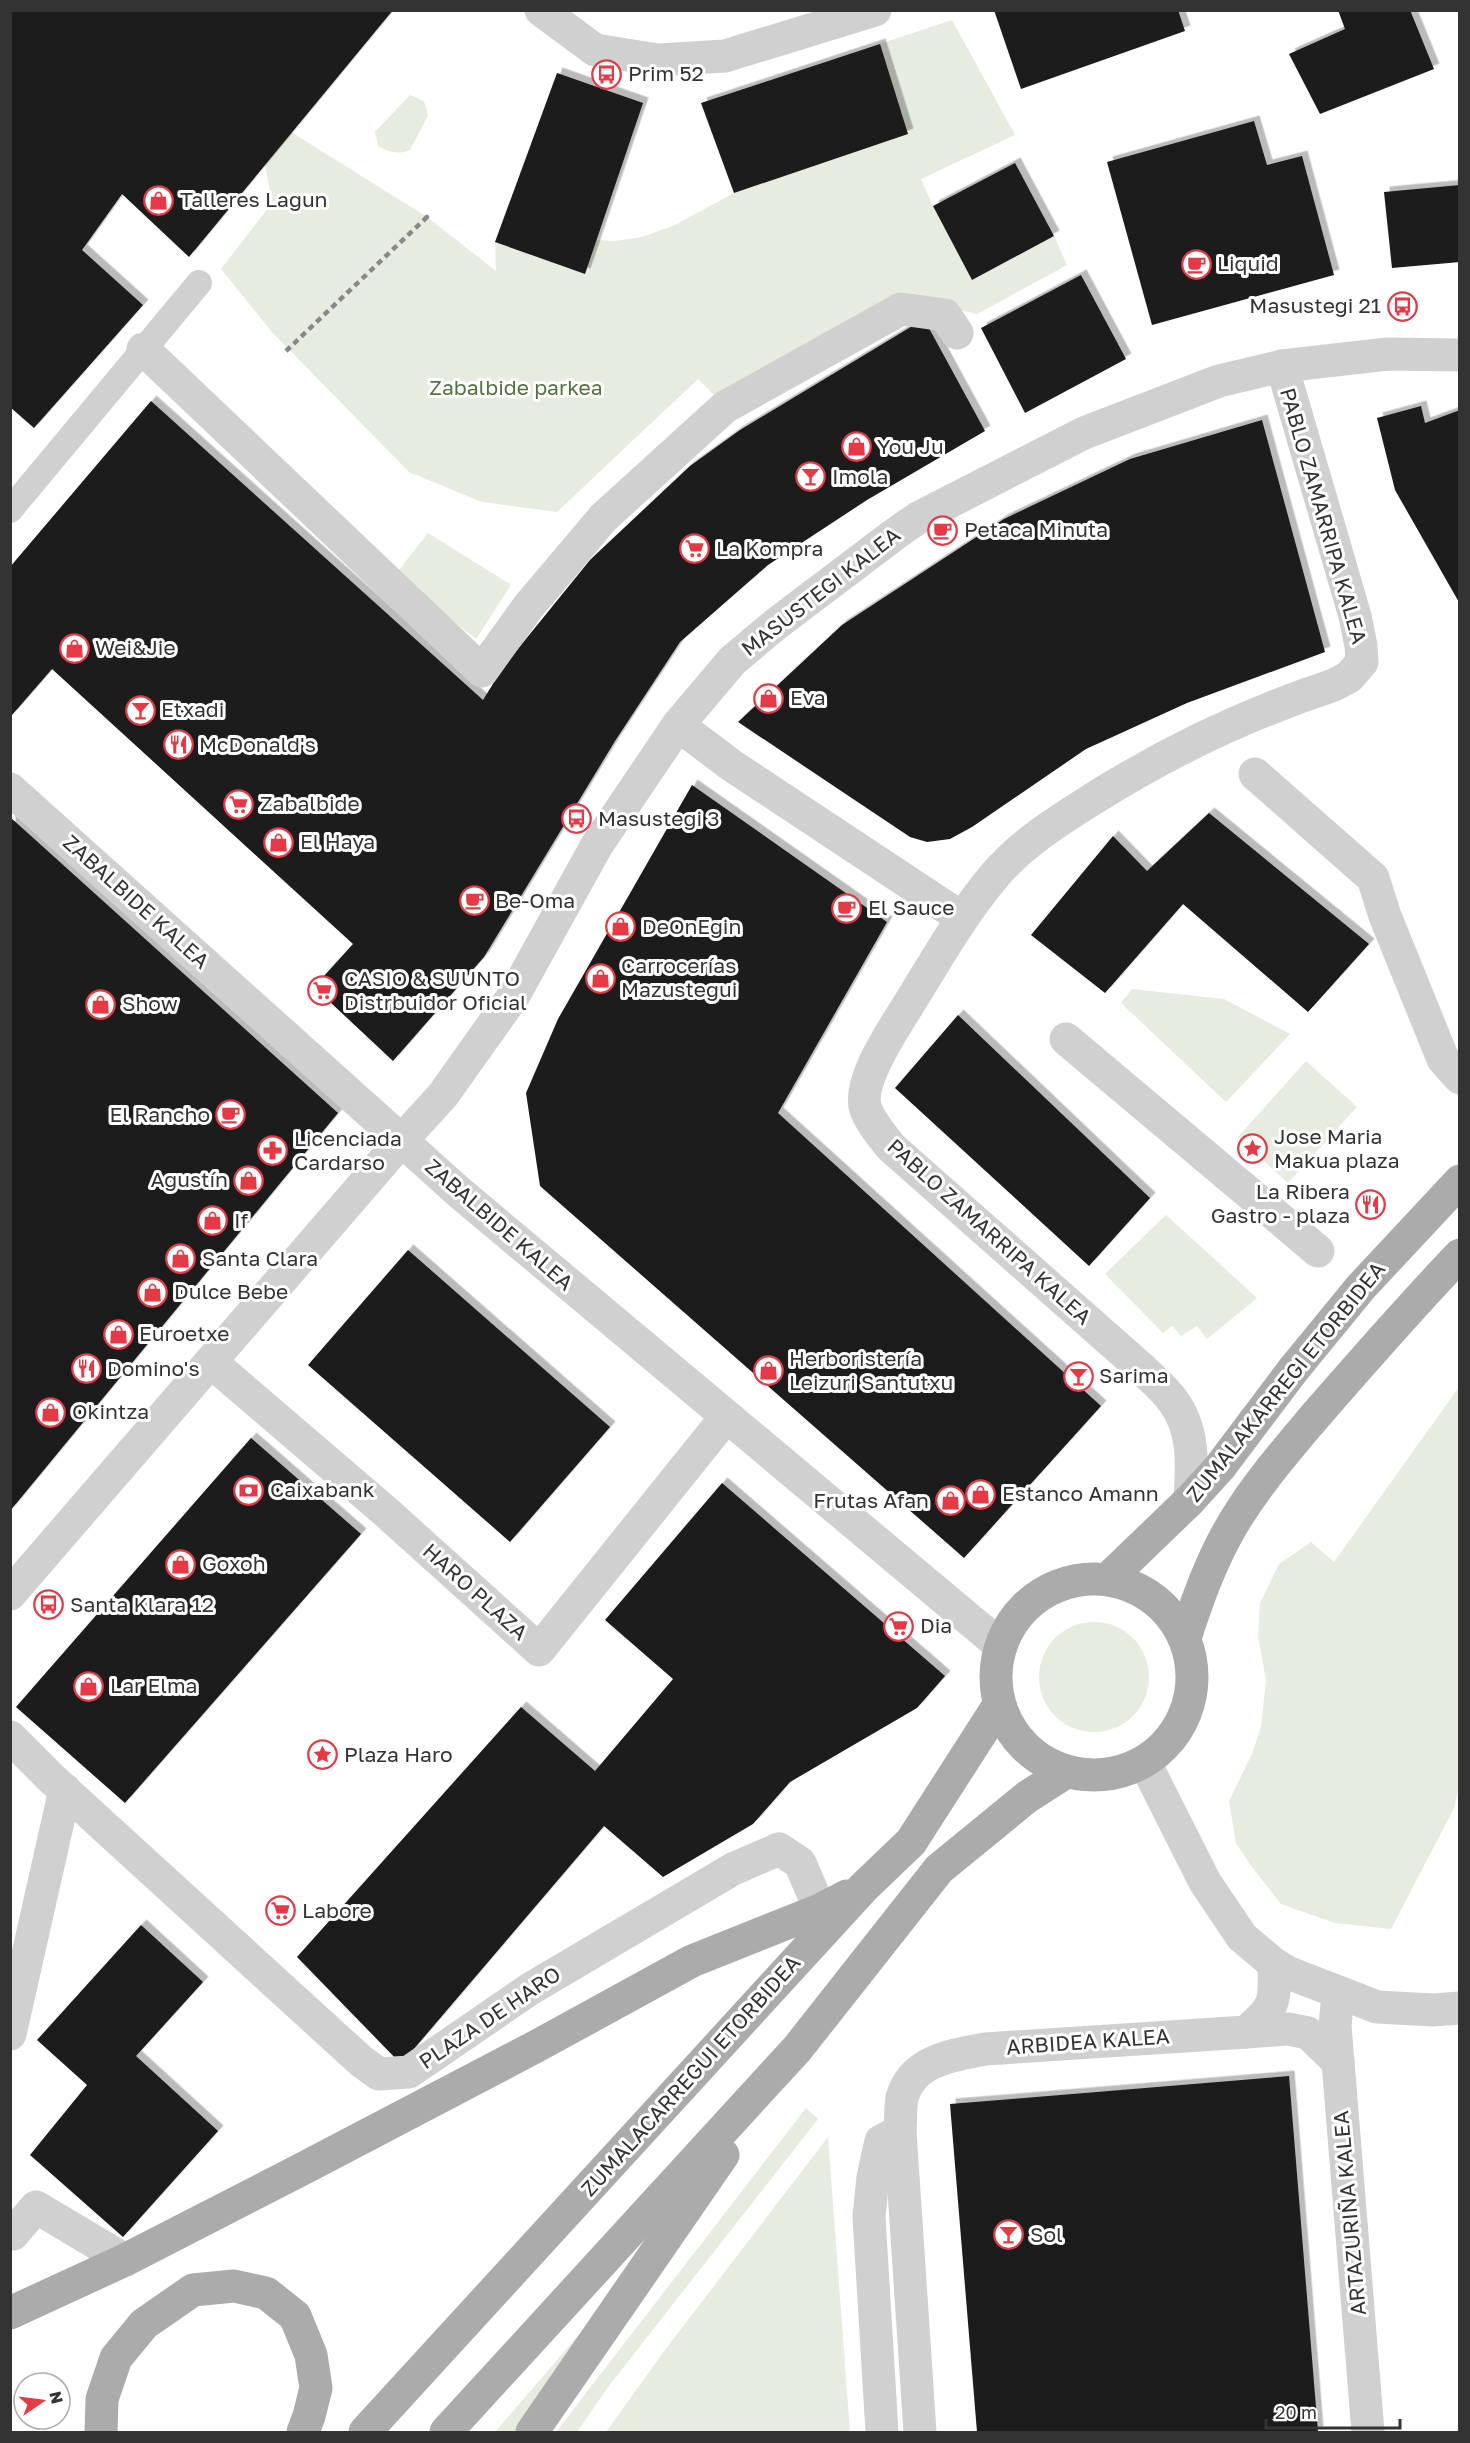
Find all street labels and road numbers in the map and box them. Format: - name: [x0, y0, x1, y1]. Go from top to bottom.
- street label: PABLO ZAMARRIPA KALEA: [1275, 385, 1373, 647]
- street label: MASUSTEGI KALEA: [736, 521, 905, 661]
- street label: ZABALBIDE KALEA: [58, 829, 215, 974]
- street label: PABLO ZAMARRIPA KALEA: [882, 1133, 1097, 1330]
- street label: ZABALBIDE KALEA: [420, 1153, 579, 1296]
- street label: ZUMALAKARREGI ETORBIDEA: [1180, 1256, 1390, 1507]
- street label: HARO PLAZA: [418, 1537, 533, 1645]
- street label: ZUMALACARREGUI ETORBIDEA: [575, 1950, 805, 2201]
- street label: PLAZA DE HARO: [414, 1960, 565, 2074]
- street label: ARBIDEA KALEA: [1005, 2022, 1170, 2060]
- street label: ARTAZURIÑA KALEA: [1327, 2110, 1371, 2317]

